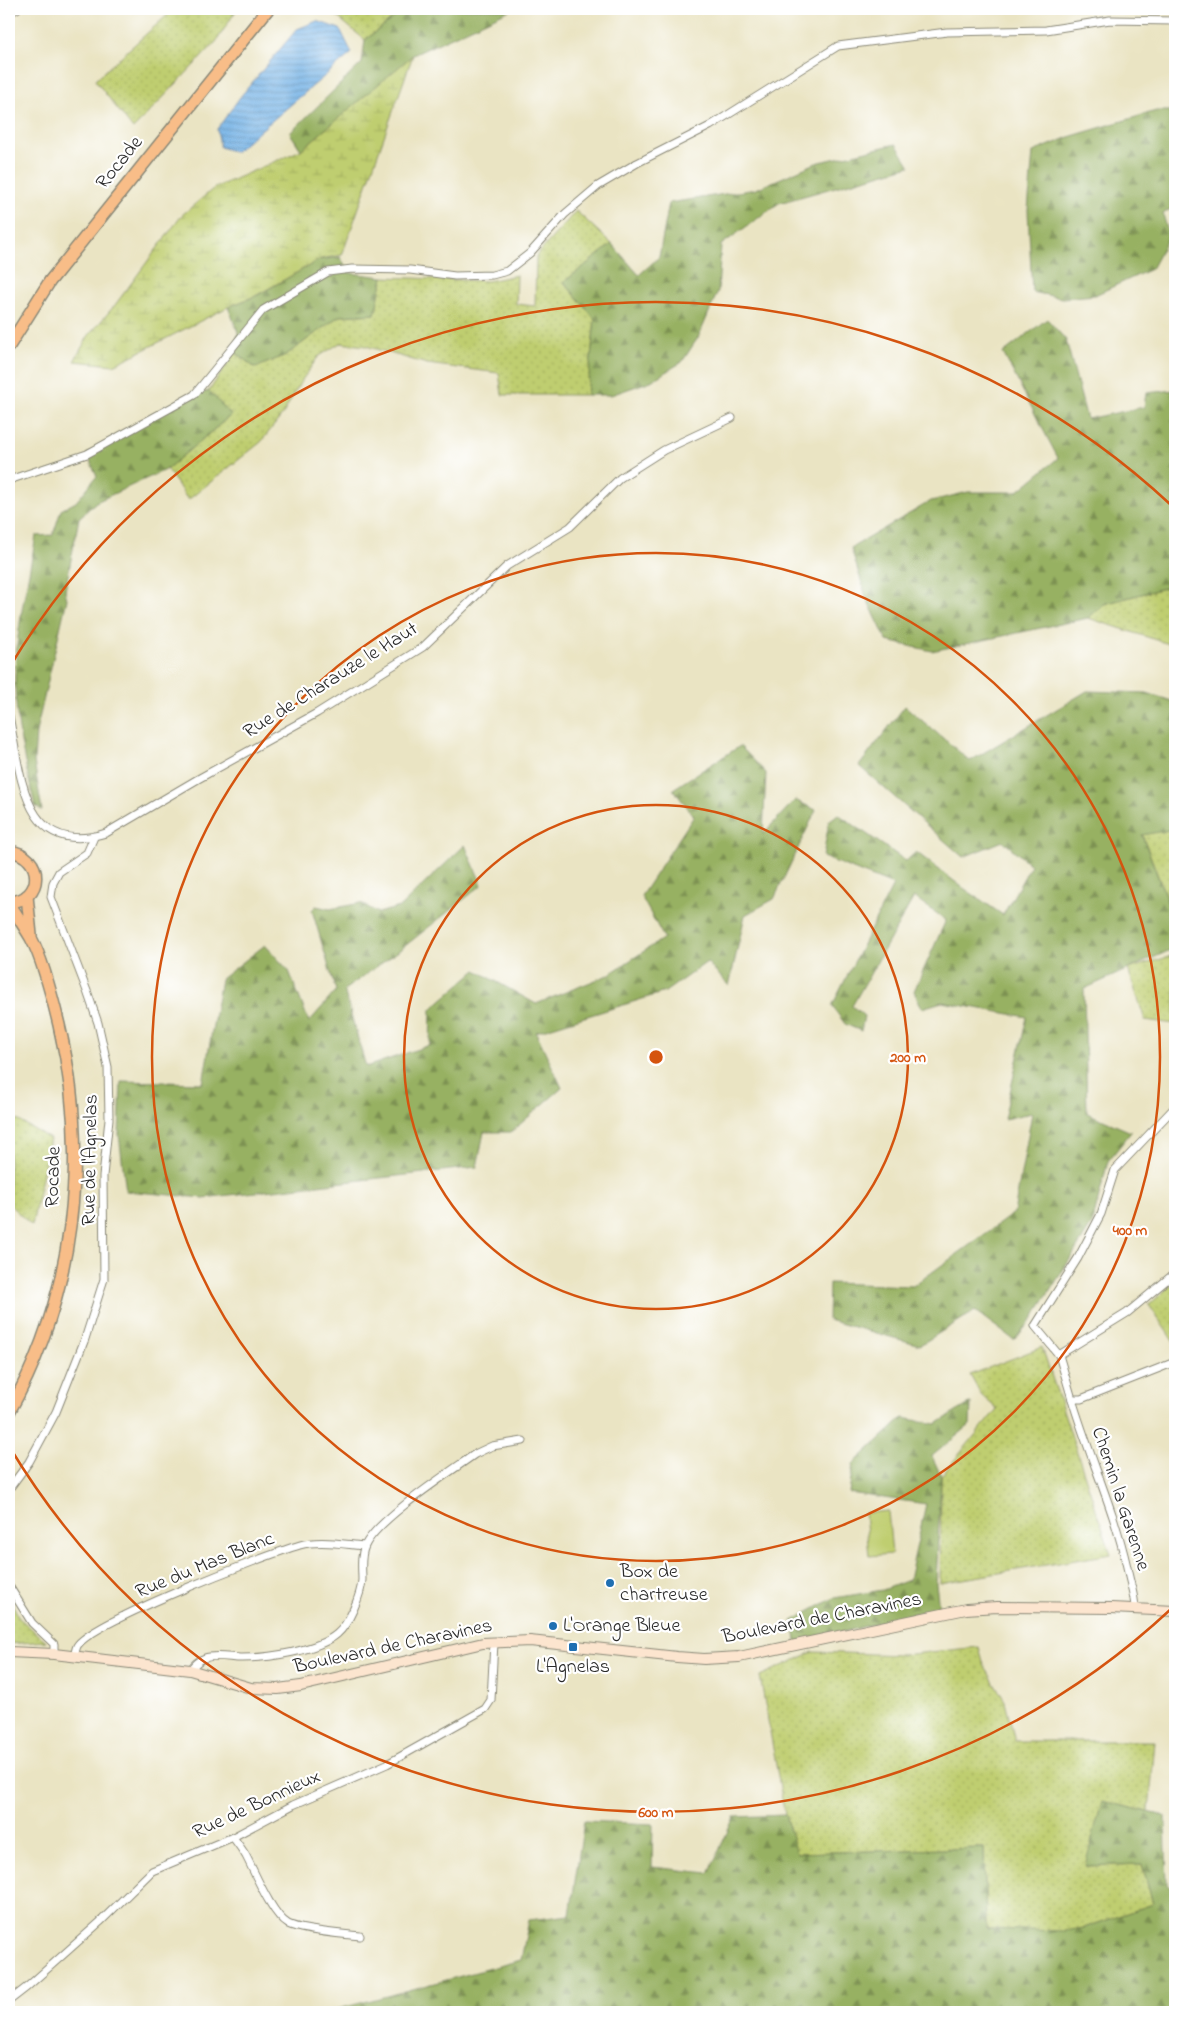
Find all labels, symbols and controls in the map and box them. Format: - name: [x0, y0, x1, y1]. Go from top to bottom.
- street label: Rocade: [89, 130, 151, 196]
- street label: Rue de Charauze le Haut: [238, 615, 424, 747]
- text: 200 m: [889, 1047, 926, 1069]
- centre of rings: [647, 1048, 665, 1066]
- street label: Rue de l'Agnelas: [75, 1094, 108, 1226]
- street label: Rocade: [38, 1146, 70, 1208]
- text: 400 m: [1112, 1220, 1148, 1242]
- street label: Chemin la Garenne: [1083, 1423, 1157, 1575]
- street label: Rue du Mas Blanc: [131, 1525, 279, 1607]
- place label: Box de chartreuse: [619, 1558, 708, 1610]
- marker: Box de chartreuse: [604, 1577, 616, 1589]
- street label: Boulevard de Charavines: [719, 1585, 924, 1653]
- street label: Boulevard de Charavines: [290, 1612, 495, 1682]
- place label: L'Orange Bleue: [563, 1612, 680, 1642]
- marker: L'Orange Bleue: [547, 1620, 559, 1632]
- marker: L'Agnelas: [567, 1641, 579, 1653]
- place label: L'Agnelas: [536, 1653, 610, 1683]
- street label: Rue de Bonnieux: [188, 1763, 326, 1847]
- text: 600 m: [638, 1802, 674, 1824]

